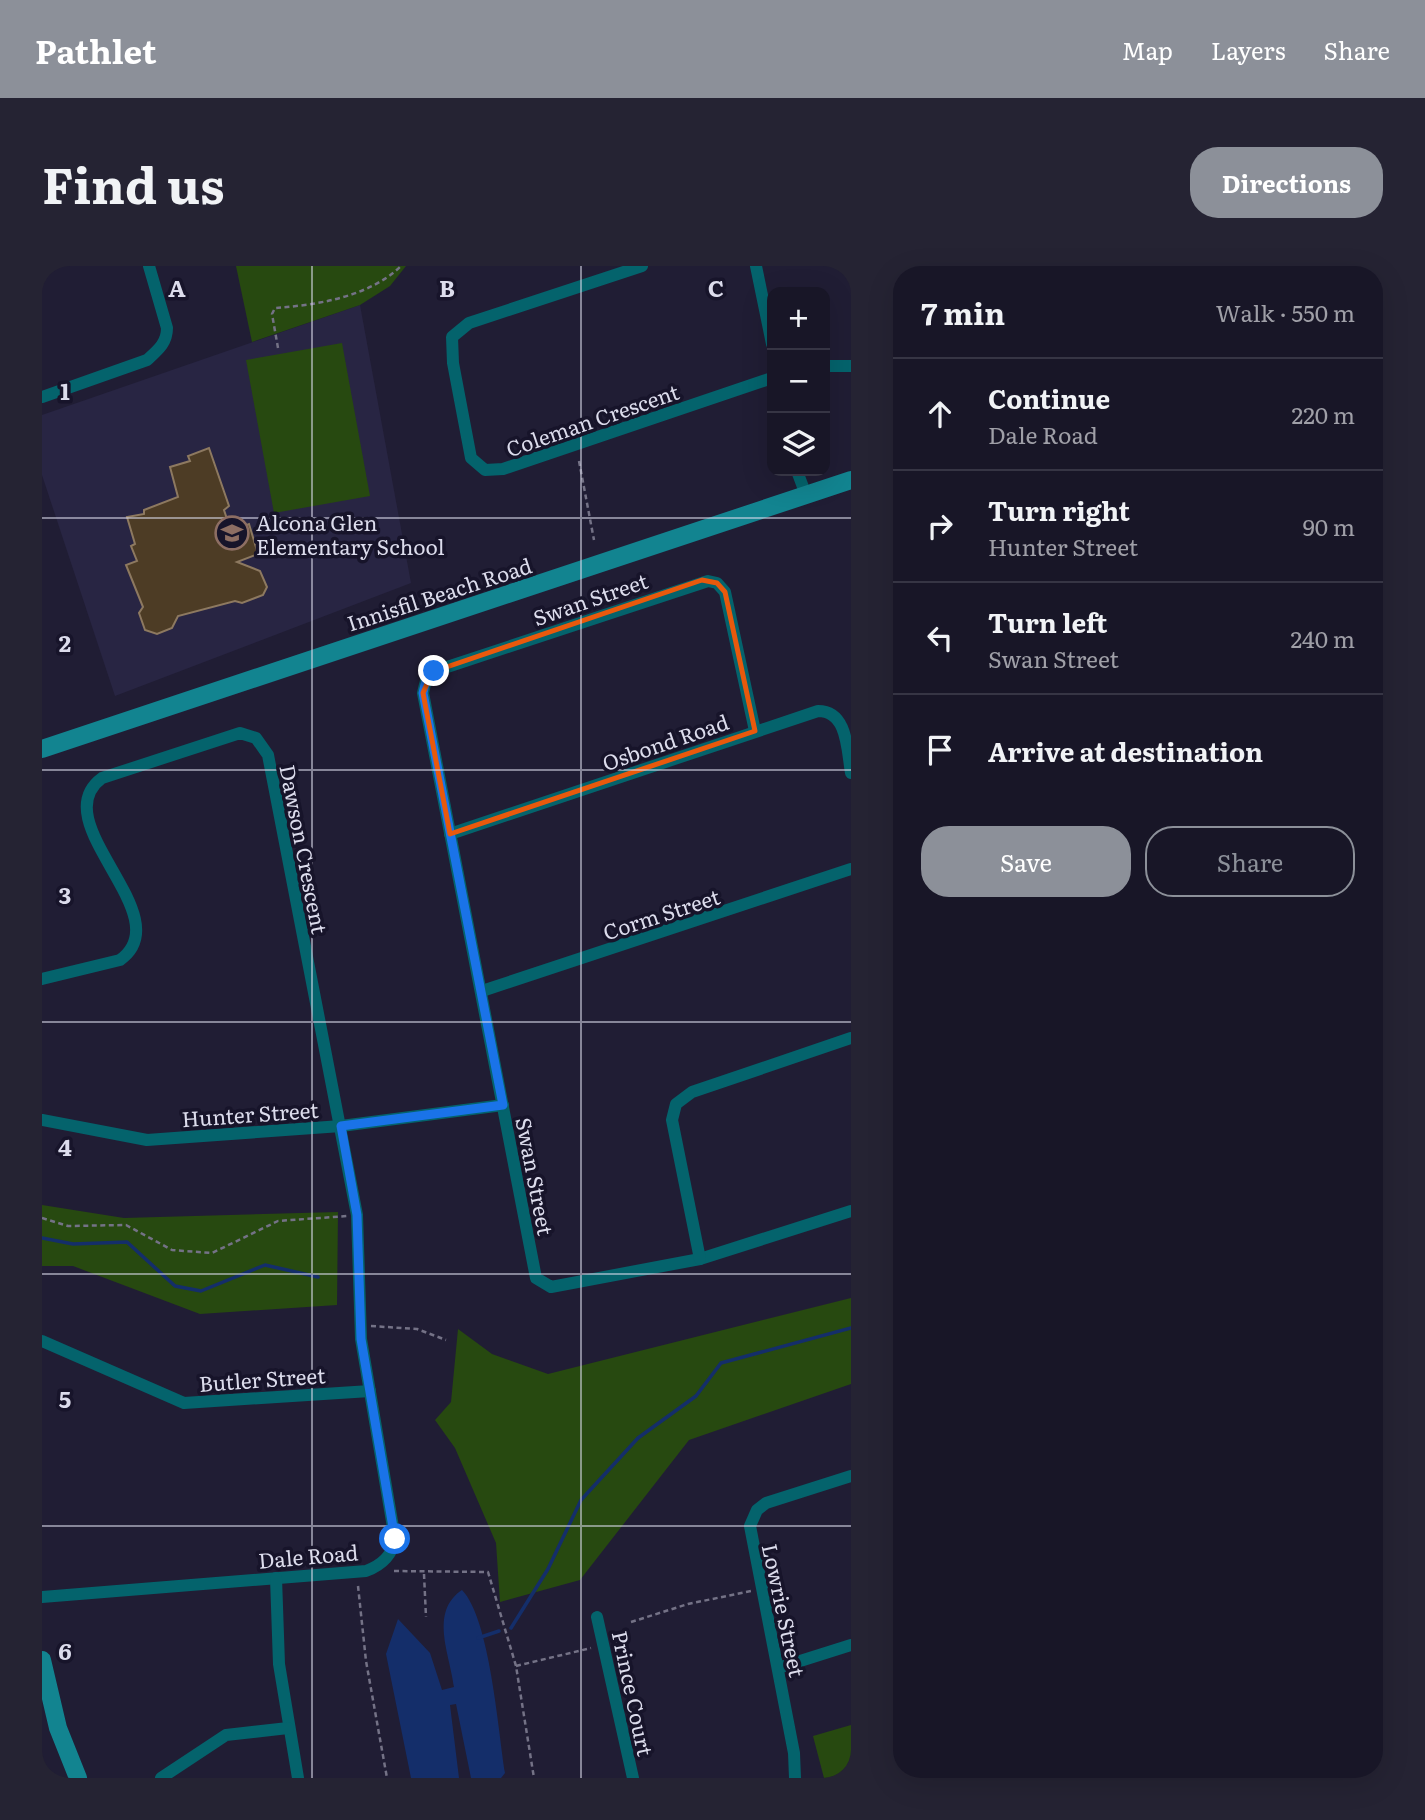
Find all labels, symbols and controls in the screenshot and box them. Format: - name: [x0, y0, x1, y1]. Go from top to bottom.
- text: Pathlet: [35, 25, 156, 74]
- text: Map: [1122, 32, 1173, 67]
- text: Layers: [1211, 32, 1285, 67]
- text: Share: [1323, 32, 1390, 67]
- text: Find us: [42, 146, 225, 219]
- button: Directions: [1190, 147, 1383, 218]
- text: A: [168, 270, 186, 304]
- text: B: [439, 270, 455, 304]
- text: C: [708, 270, 724, 304]
- map controls: [767, 287, 830, 476]
- button: +: [767, 287, 830, 350]
- text: 7 min: [921, 290, 1005, 334]
- text: Walk · 550 m: [1216, 295, 1355, 329]
- button: −: [767, 350, 830, 413]
- text: 1: [60, 373, 70, 407]
- street label: Coleman Crescent: [501, 375, 683, 463]
- text: Continue: [988, 378, 1110, 417]
- icon: ahead: [921, 395, 959, 433]
- text: 220 m: [1291, 397, 1355, 431]
- button: layers: [767, 413, 830, 476]
- text: Dale Road: [988, 417, 1098, 451]
- text: Turn right: [988, 490, 1130, 529]
- place label: Alcona Glen Elementary School: [256, 506, 445, 561]
- icon: right: [921, 507, 959, 545]
- text: 90 m: [1303, 509, 1355, 543]
- school or university icon: Alcona Glen Elementary School: [213, 514, 251, 552]
- text: Hunter Street: [988, 529, 1138, 563]
- street label: Innisfil Beach Road: [343, 548, 536, 638]
- street label: Swan Street: [528, 564, 652, 632]
- text: Turn left: [988, 602, 1107, 641]
- icon: left: [921, 619, 959, 657]
- text: 240 m: [1290, 621, 1355, 655]
- text: 2: [59, 625, 71, 659]
- text: Swan Street: [988, 641, 1119, 675]
- route end: [418, 655, 449, 686]
- street label: Osbond Road: [598, 705, 732, 777]
- icon: arrive: [921, 731, 959, 769]
- text: Arrive at destination: [988, 731, 1263, 770]
- street label: Dawson Crescent: [273, 762, 337, 937]
- button: Save: [921, 826, 1131, 897]
- button: Share: [1145, 826, 1355, 897]
- text: 3: [59, 877, 71, 911]
- street label: Corm Street: [599, 879, 724, 946]
- street label: Hunter Street: [181, 1093, 320, 1133]
- street label: Swan Street: [509, 1114, 563, 1238]
- text: 4: [58, 1129, 72, 1163]
- street label: Butler Street: [198, 1358, 327, 1398]
- text: 5: [59, 1381, 71, 1415]
- route start: [379, 1523, 410, 1554]
- street label: Dale Road: [257, 1535, 359, 1575]
- street label: Lowrie Street: [756, 1540, 814, 1680]
- street label: Prince Court: [606, 1627, 663, 1759]
- text: 6: [58, 1633, 72, 1667]

